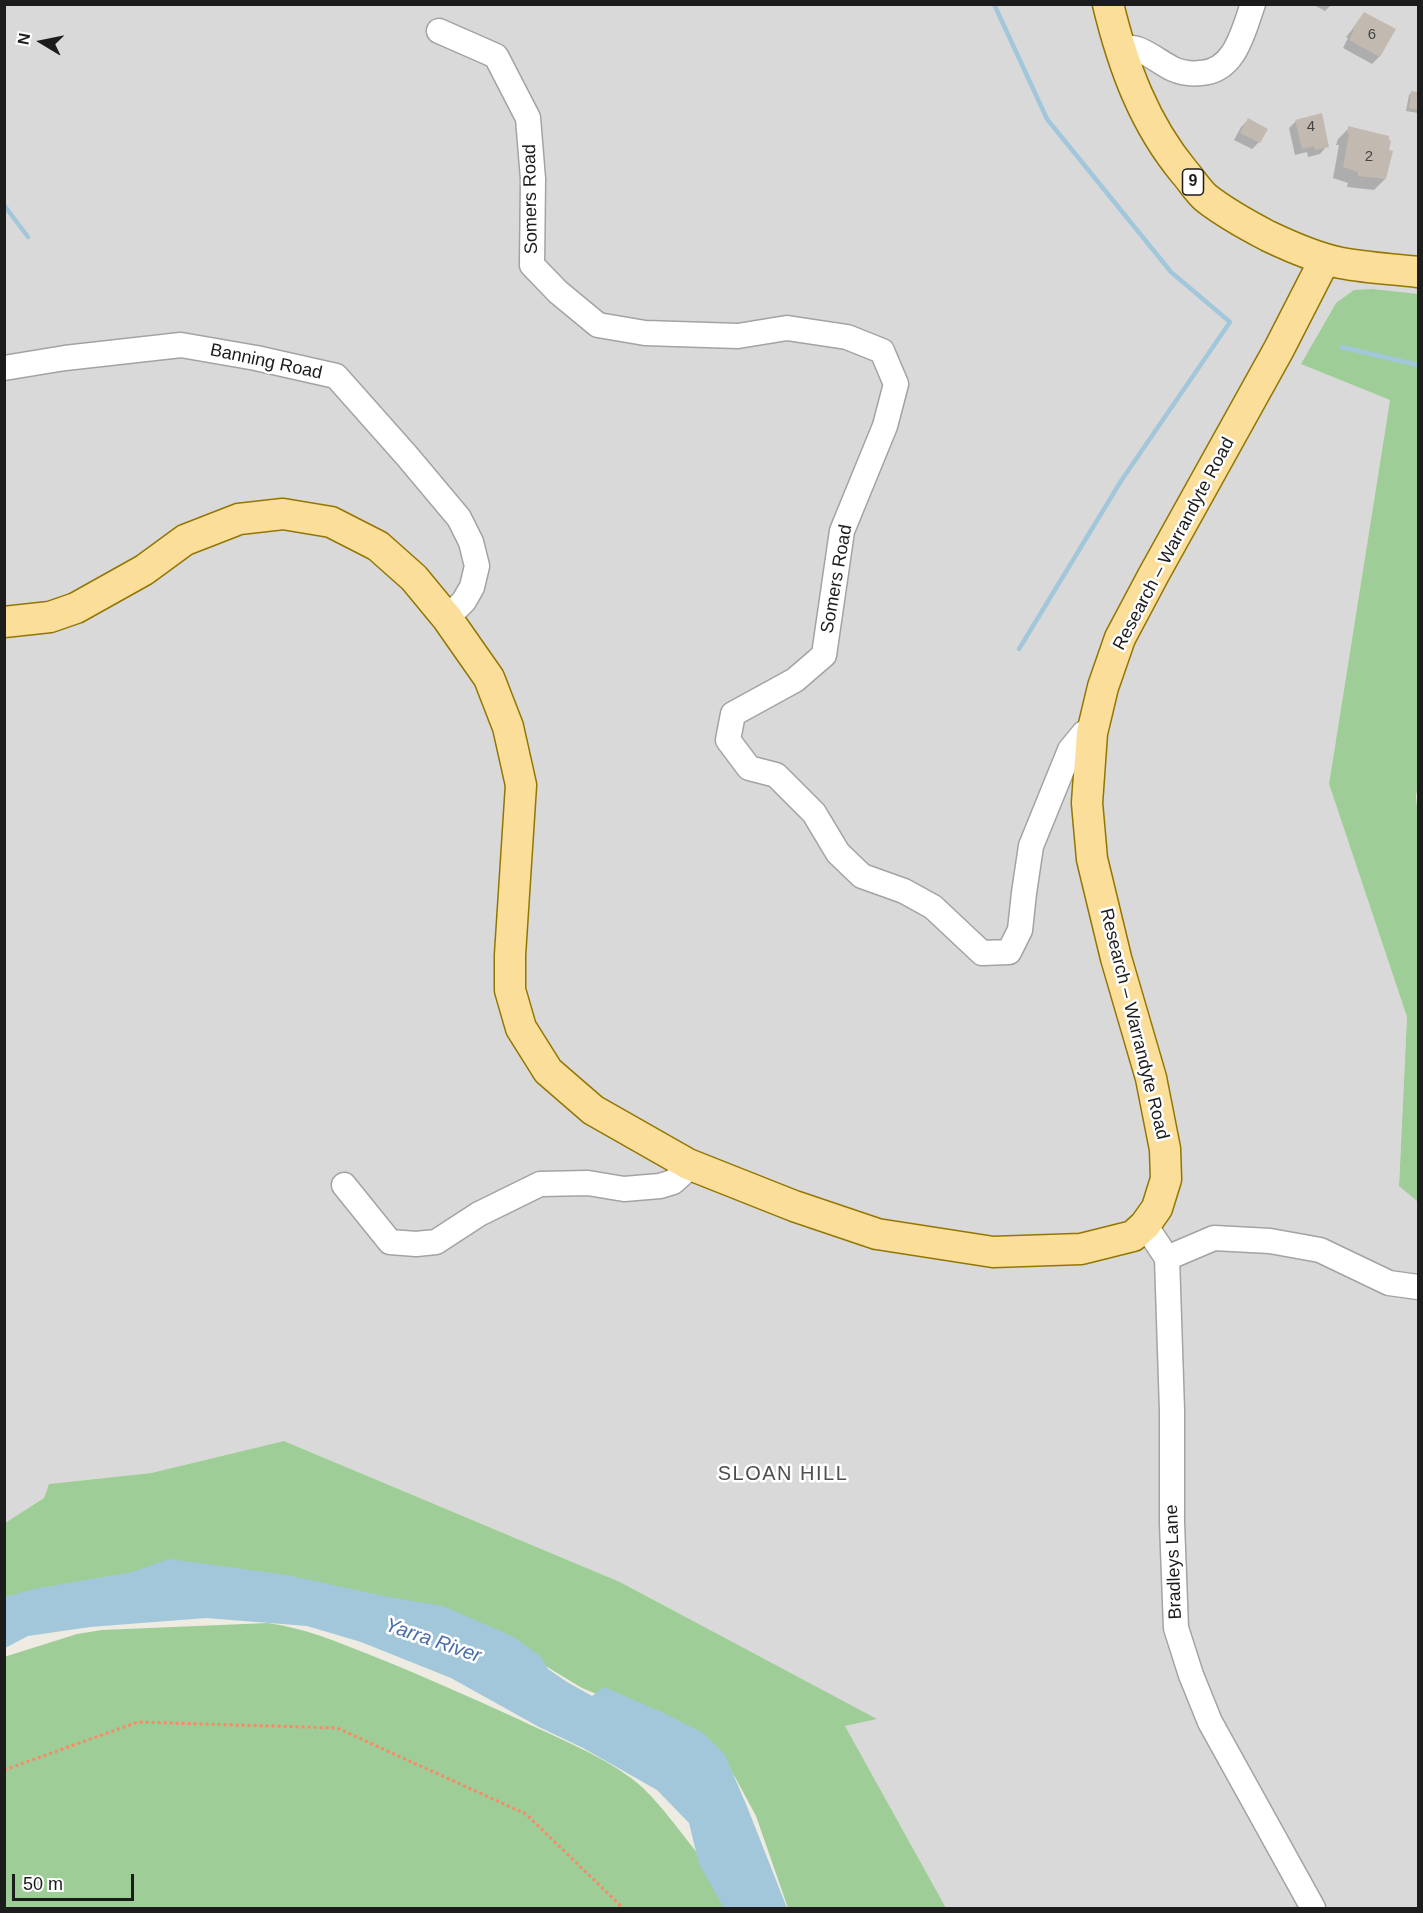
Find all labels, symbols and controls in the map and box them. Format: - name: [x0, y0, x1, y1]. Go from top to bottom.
- north arrow: [12, 12, 72, 72]
- house number: 6: [1368, 26, 1376, 44]
- text: N: [14, 32, 33, 46]
- house number: 4: [1307, 118, 1315, 136]
- street label: Somers Road: [519, 144, 543, 254]
- house number: 2: [1365, 148, 1373, 166]
- road number: 9: [1182, 169, 1204, 195]
- street label: Banning Road: [208, 340, 324, 384]
- street label: Research – Warrandyte Road: [1109, 434, 1239, 654]
- street label: Somers Road: [817, 523, 857, 635]
- street label: Research – Warrandyte Road: [1095, 906, 1173, 1142]
- district label: SLOAN HILL: [718, 1462, 848, 1486]
- street label: Bradleys Lane: [1161, 1504, 1187, 1620]
- water label: Yarra River: [382, 1613, 484, 1669]
- scale bar: [15, 1862, 136, 1900]
- text: 50 m: [23, 1874, 63, 1894]

